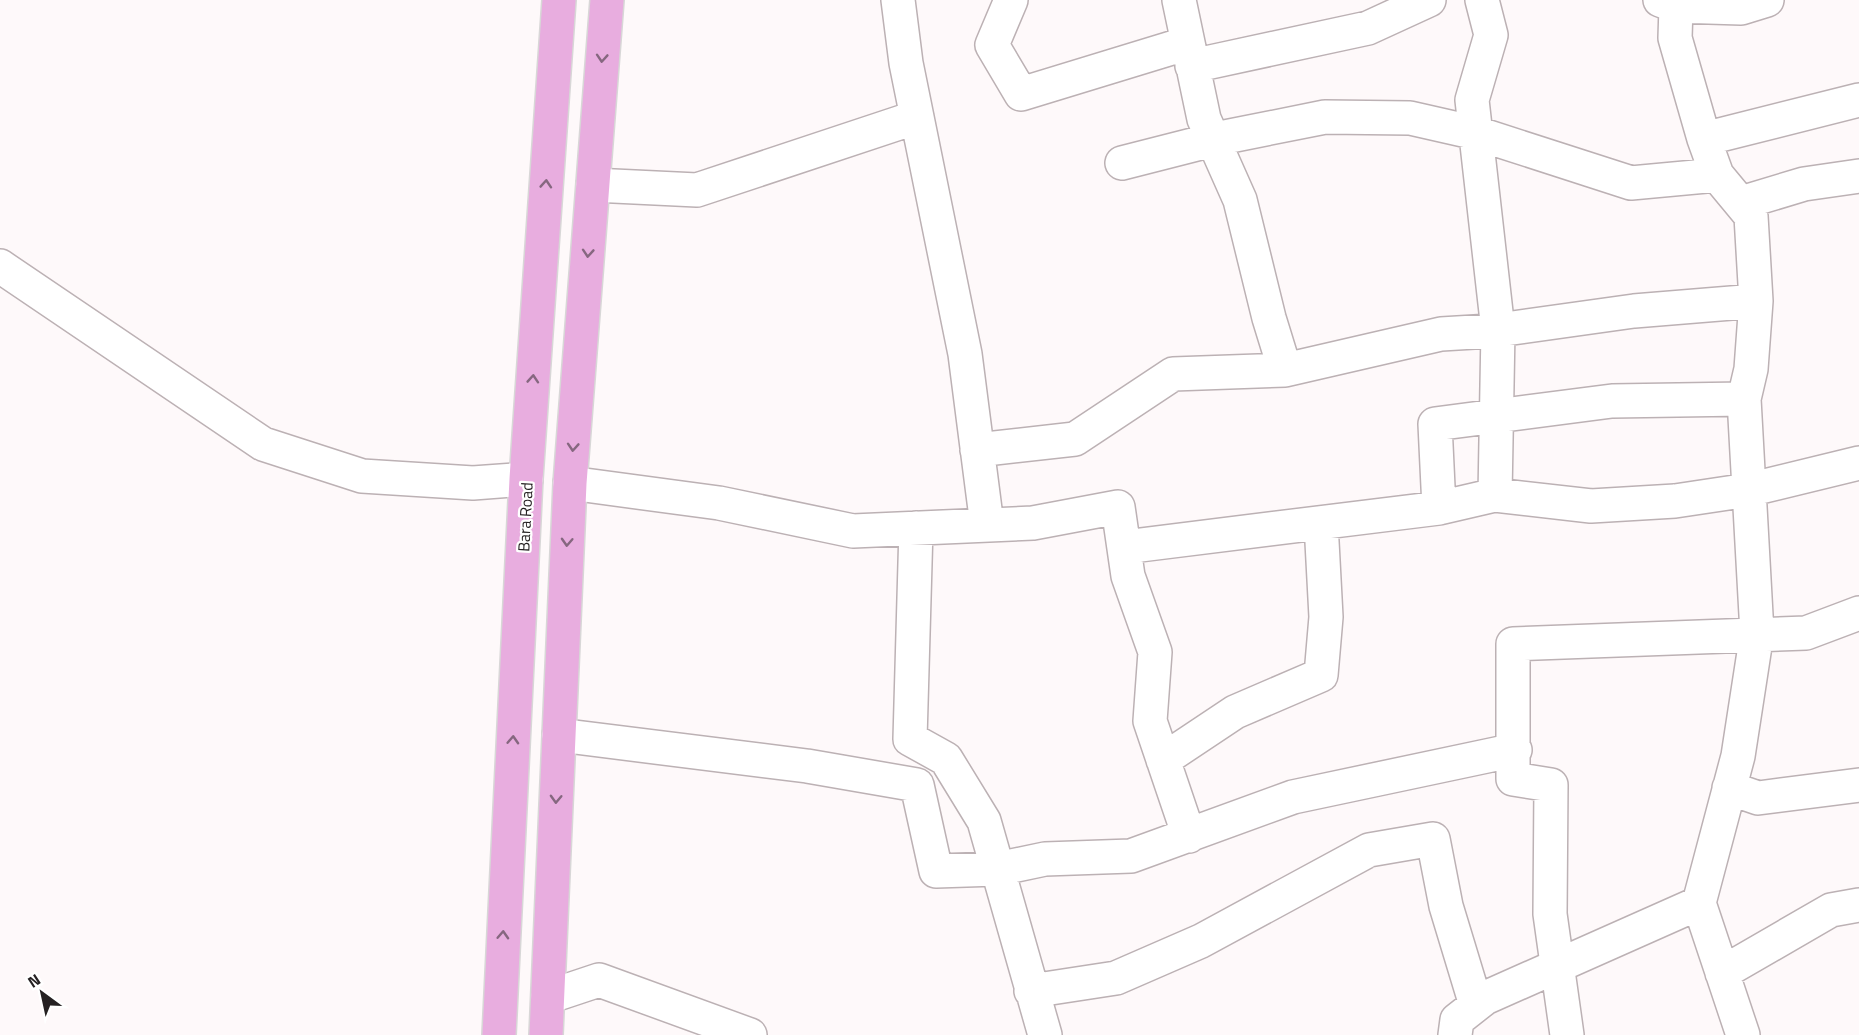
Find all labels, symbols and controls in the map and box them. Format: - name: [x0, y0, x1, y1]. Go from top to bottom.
- one-way arrow: [596, 54, 609, 63]
- one-way arrow: [539, 180, 552, 189]
- one-way arrow: [581, 248, 594, 257]
- one-way arrow: [526, 375, 539, 384]
- one-way arrow: [567, 443, 580, 452]
- street label: Bara Road: [511, 482, 539, 552]
- one-way arrow: [561, 537, 574, 546]
- one-way arrow: [507, 735, 520, 744]
- one-way arrow: [550, 795, 563, 804]
- one-way arrow: [497, 930, 510, 939]
- north arrow: [12, 963, 72, 1023]
- text: N: [23, 967, 45, 994]

